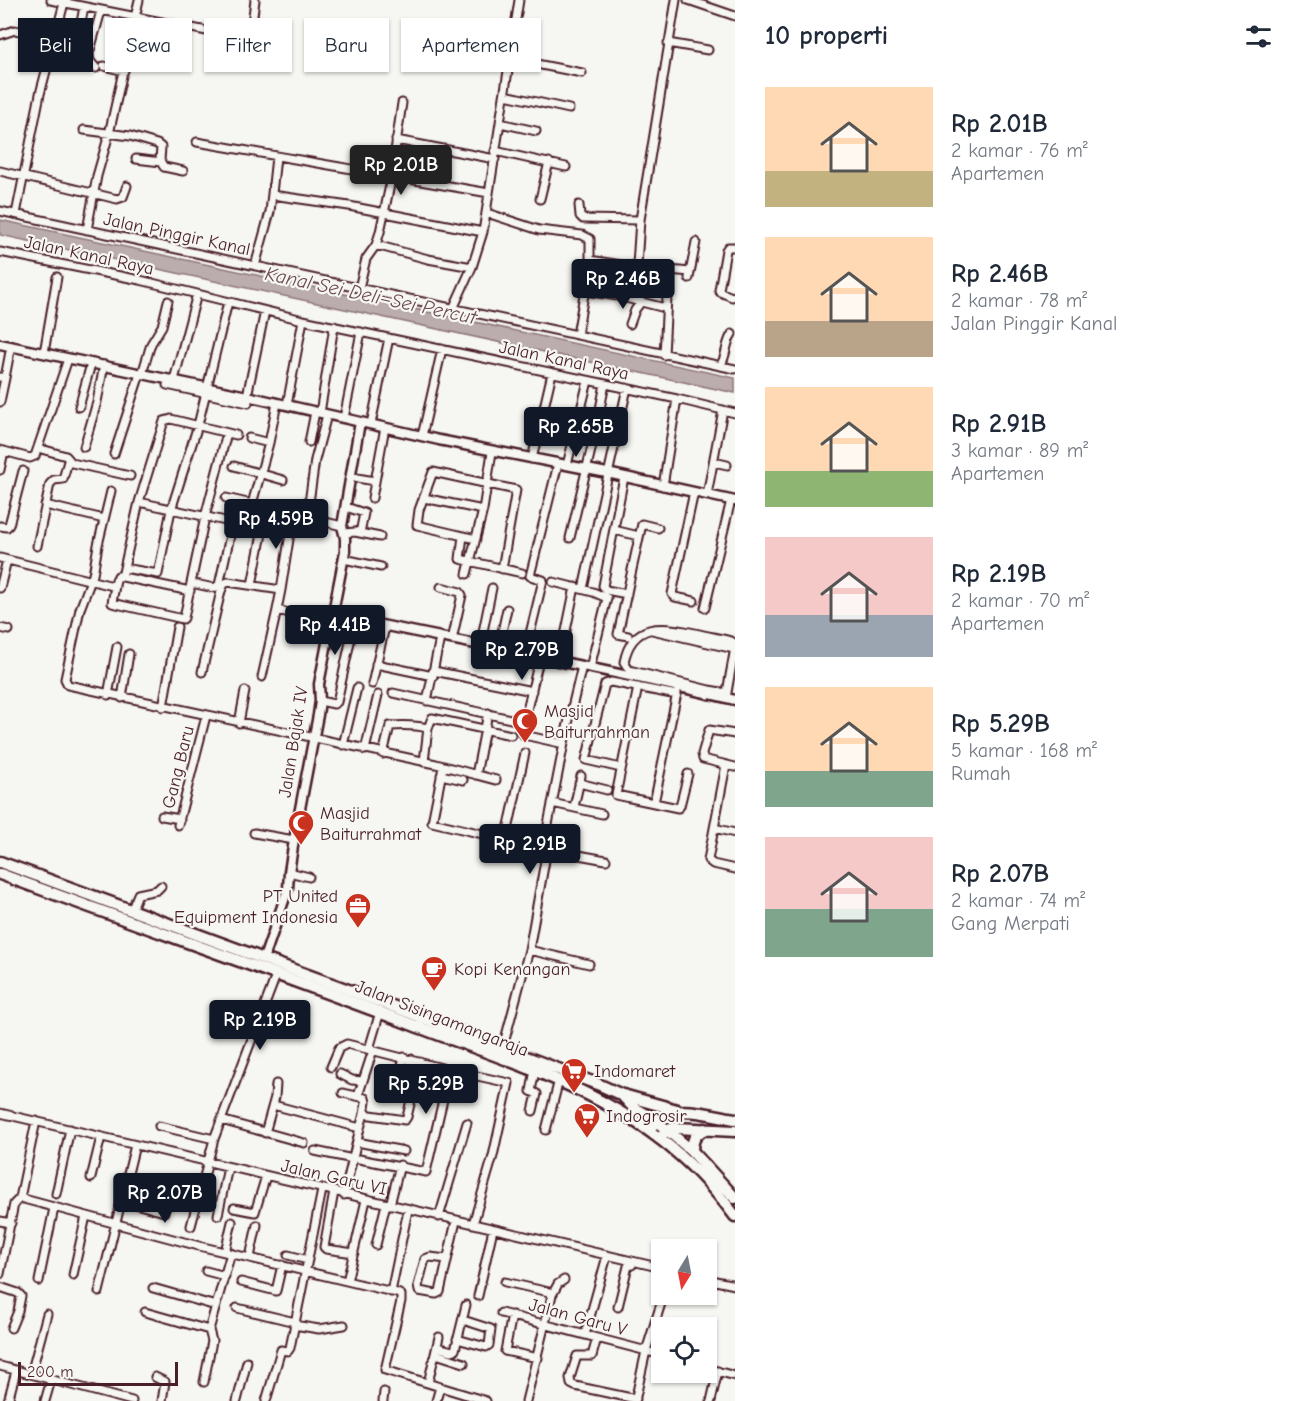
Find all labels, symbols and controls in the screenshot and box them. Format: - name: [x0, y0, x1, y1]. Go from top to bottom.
- chip: Beli: [18, 18, 93, 72]
- chip: Sewa: [105, 18, 192, 72]
- chip: Filter: [204, 18, 292, 72]
- chip: Baru: [304, 18, 389, 72]
- chip: Apartemen: [401, 18, 541, 72]
- icon: filters: [1242, 20, 1275, 53]
- text: 10 properti: [765, 21, 888, 51]
- text: Rp 2.01B: [951, 109, 1048, 139]
- icon: home: [813, 111, 885, 183]
- text: 2 kamar · 76 m²: [951, 139, 1088, 162]
- pin: Rp 2.01B: [339, 145, 463, 196]
- text: Rp 2.01B: [364, 153, 438, 176]
- text: Apartemen: [951, 162, 1044, 185]
- street label: Jalan Pinggir Kanal: [101, 209, 252, 260]
- street label: Jalan Kanal Raya: [22, 231, 156, 279]
- pin: Rp 2.46B: [561, 259, 685, 310]
- text: Rp 2.46B: [951, 259, 1048, 289]
- icon: home: [813, 261, 885, 333]
- water label: Kanal Sei Deli–Sei Percut: [263, 262, 480, 330]
- text: Rp 2.46B: [586, 267, 660, 290]
- text: 2 kamar · 78 m²: [951, 289, 1087, 312]
- text: Jalan Pinggir Kanal: [951, 312, 1117, 335]
- street label: Jalan Kanal Raya: [497, 336, 631, 384]
- pin: Rp 2.65B: [514, 407, 638, 458]
- text: Rp 2.91B: [951, 409, 1046, 439]
- icon: home: [813, 411, 885, 483]
- text: Rp 2.65B: [538, 415, 614, 438]
- text: 3 kamar · 89 m²: [951, 439, 1088, 462]
- text: Apartemen: [951, 462, 1044, 485]
- pin: Rp 4.59B: [214, 499, 338, 550]
- text: Rp 4.59B: [238, 507, 314, 530]
- text: Rp 2.19B: [951, 559, 1046, 589]
- icon: home: [813, 561, 885, 633]
- text: 2 kamar · 70 m²: [951, 589, 1089, 612]
- pin: Rp 4.41B: [273, 605, 397, 656]
- text: Apartemen: [951, 612, 1044, 635]
- text: Rp 4.41B: [299, 613, 371, 636]
- pin: Rp 2.79B: [460, 630, 584, 681]
- text: Rp 2.79B: [485, 638, 559, 661]
- street label: Jalan Bajak IV: [274, 685, 313, 799]
- place label: Masjid Baiturrahman: [544, 701, 650, 743]
- mosque icon: Masjid Baiturrahman: [510, 706, 540, 744]
- text: Rp 5.29B: [951, 709, 1050, 739]
- icon: home: [813, 711, 885, 783]
- street label: Gang Baru: [158, 724, 199, 811]
- text: 5 kamar · 168 m²: [951, 739, 1097, 762]
- text: Rumah: [951, 762, 1011, 785]
- place label: Masjid Baiturrahmat: [320, 803, 422, 845]
- mosque icon: Masjid Baiturrahmat: [286, 808, 316, 846]
- pin: Rp 2.91B: [468, 824, 592, 875]
- text: Rp 2.91B: [493, 832, 567, 855]
- text: Rp 2.07B: [951, 859, 1049, 889]
- icon: home: [813, 861, 885, 933]
- place label: PT United Equipment Indonesia: [174, 886, 338, 928]
- text: 2 kamar · 74 m²: [951, 889, 1085, 912]
- office icon: PT United Equipment Indonesia: [343, 891, 373, 929]
- text: Gang Merpati: [951, 912, 1070, 935]
- cafe icon: Kopi Kenangan: [419, 954, 449, 992]
- place label: Kopi Kenangan: [454, 959, 570, 980]
- street label: Jalan Sisingamangaraja: [352, 976, 531, 1061]
- pin: Rp 2.19B: [198, 1000, 322, 1051]
- text: Rp 2.19B: [223, 1008, 297, 1031]
- supermarket icon: Indomaret: [559, 1056, 589, 1094]
- place label: Indomaret: [594, 1061, 676, 1082]
- pin: Rp 5.29B: [364, 1064, 488, 1115]
- text: Rp 5.29B: [388, 1072, 464, 1095]
- supermarket icon: Indogrosir: [572, 1101, 602, 1139]
- place label: Indogrosir: [606, 1106, 687, 1127]
- street label: Jalan Garu VI: [279, 1155, 389, 1200]
- pin: Rp 2.07B: [103, 1173, 227, 1224]
- text: Rp 2.07B: [127, 1181, 203, 1204]
- north arrow: [651, 1239, 717, 1305]
- map controls: [651, 1239, 717, 1383]
- street label: Jalan Garu V: [526, 1294, 630, 1341]
- button: locate: [651, 1317, 717, 1383]
- scale bar: [18, 1359, 178, 1386]
- text: 200 m: [27, 1363, 73, 1381]

